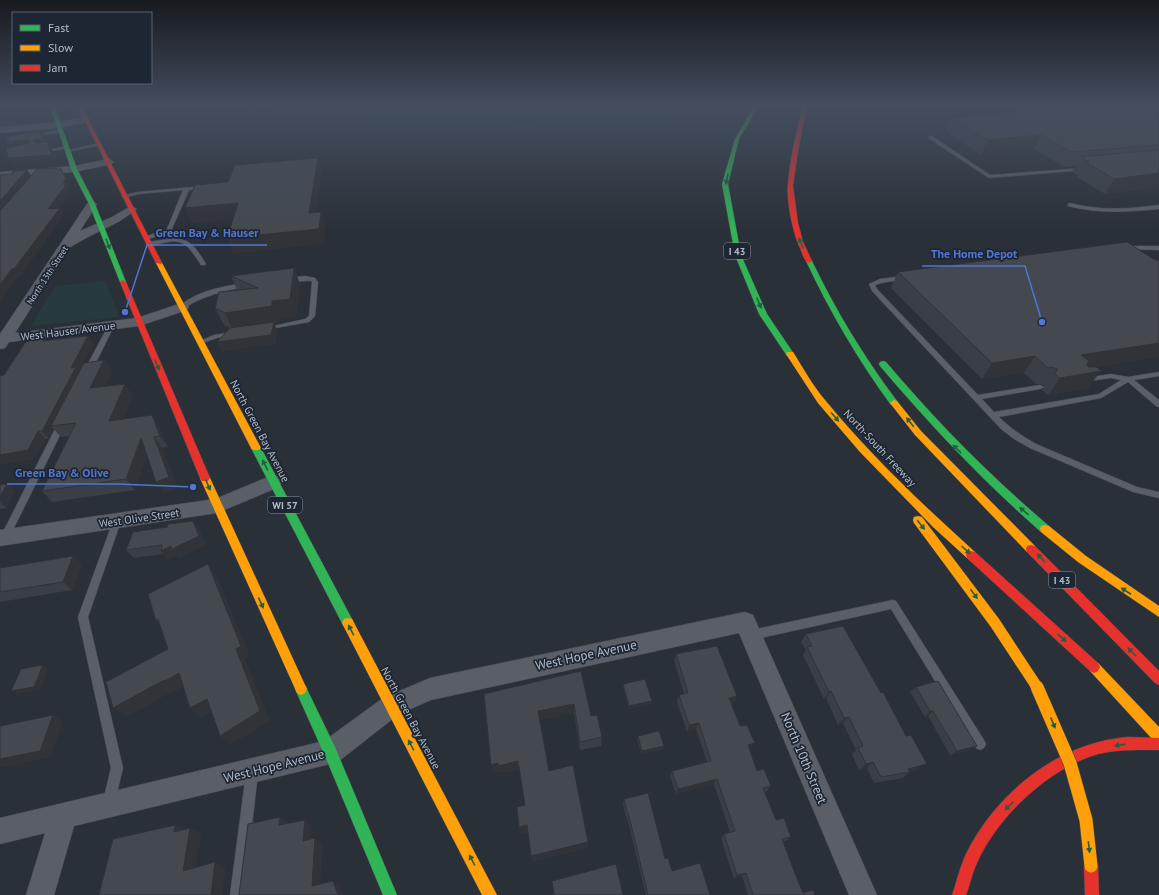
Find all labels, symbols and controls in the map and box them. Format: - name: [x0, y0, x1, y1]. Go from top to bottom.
- legend: [12, 12, 152, 84]
- text: Fast: [48, 20, 69, 35]
- text: Slow: [48, 40, 73, 55]
- text: Jam: [47, 60, 67, 75]
- one-way arrow: [723, 173, 729, 185]
- callout: Green Bay & Hauser: [147, 221, 267, 245]
- text: Green Bay & Hauser: [155, 225, 259, 240]
- one-way arrow: [798, 237, 804, 249]
- one-way arrow: [106, 239, 112, 251]
- callout: The Home Depot: [922, 242, 1025, 266]
- road number: I 43: [724, 243, 750, 259]
- street label: North 13th Street: [24, 244, 70, 306]
- text: The Home Depot: [931, 246, 1018, 261]
- one-way arrow: [756, 298, 762, 310]
- street label: West Hauser Avenue: [20, 318, 117, 344]
- one-way arrow: [154, 359, 160, 370]
- street label: North Green Bay Avenue: [227, 377, 293, 485]
- street label: North-South Freeway: [841, 406, 920, 490]
- one-way arrow: [830, 412, 839, 423]
- one-way arrow: [906, 416, 914, 427]
- one-way arrow: [953, 444, 962, 454]
- callout: Green Bay & Olive: [7, 460, 117, 484]
- one-way arrow: [262, 460, 268, 471]
- text: Green Bay & Olive: [15, 465, 109, 480]
- one-way arrow: [205, 479, 211, 490]
- road number: WI 57: [268, 497, 302, 513]
- street label: West Olive Street: [98, 505, 180, 531]
- one-way arrow: [1019, 506, 1029, 515]
- one-way arrow: [917, 519, 926, 530]
- one-way arrow: [961, 545, 971, 555]
- one-way arrow: [1036, 553, 1046, 563]
- road number: I 43: [1049, 572, 1075, 588]
- one-way arrow: [1120, 588, 1132, 595]
- one-way arrow: [970, 589, 978, 600]
- one-way arrow: [258, 597, 264, 609]
- one-way arrow: [348, 624, 354, 636]
- one-way arrow: [1057, 633, 1067, 642]
- street label: West Hope Avenue: [534, 636, 638, 674]
- one-way arrow: [1127, 647, 1137, 657]
- street label: North Green Bay Avenue: [378, 664, 444, 772]
- street label: North 10th Street: [777, 710, 831, 807]
- one-way arrow: [1049, 717, 1056, 729]
- one-way arrow: [408, 740, 415, 751]
- one-way arrow: [1114, 743, 1126, 749]
- street label: West Hope Avenue: [222, 745, 326, 787]
- one-way arrow: [1004, 801, 1014, 811]
- one-way arrow: [1086, 841, 1092, 853]
- one-way arrow: [469, 855, 475, 866]

